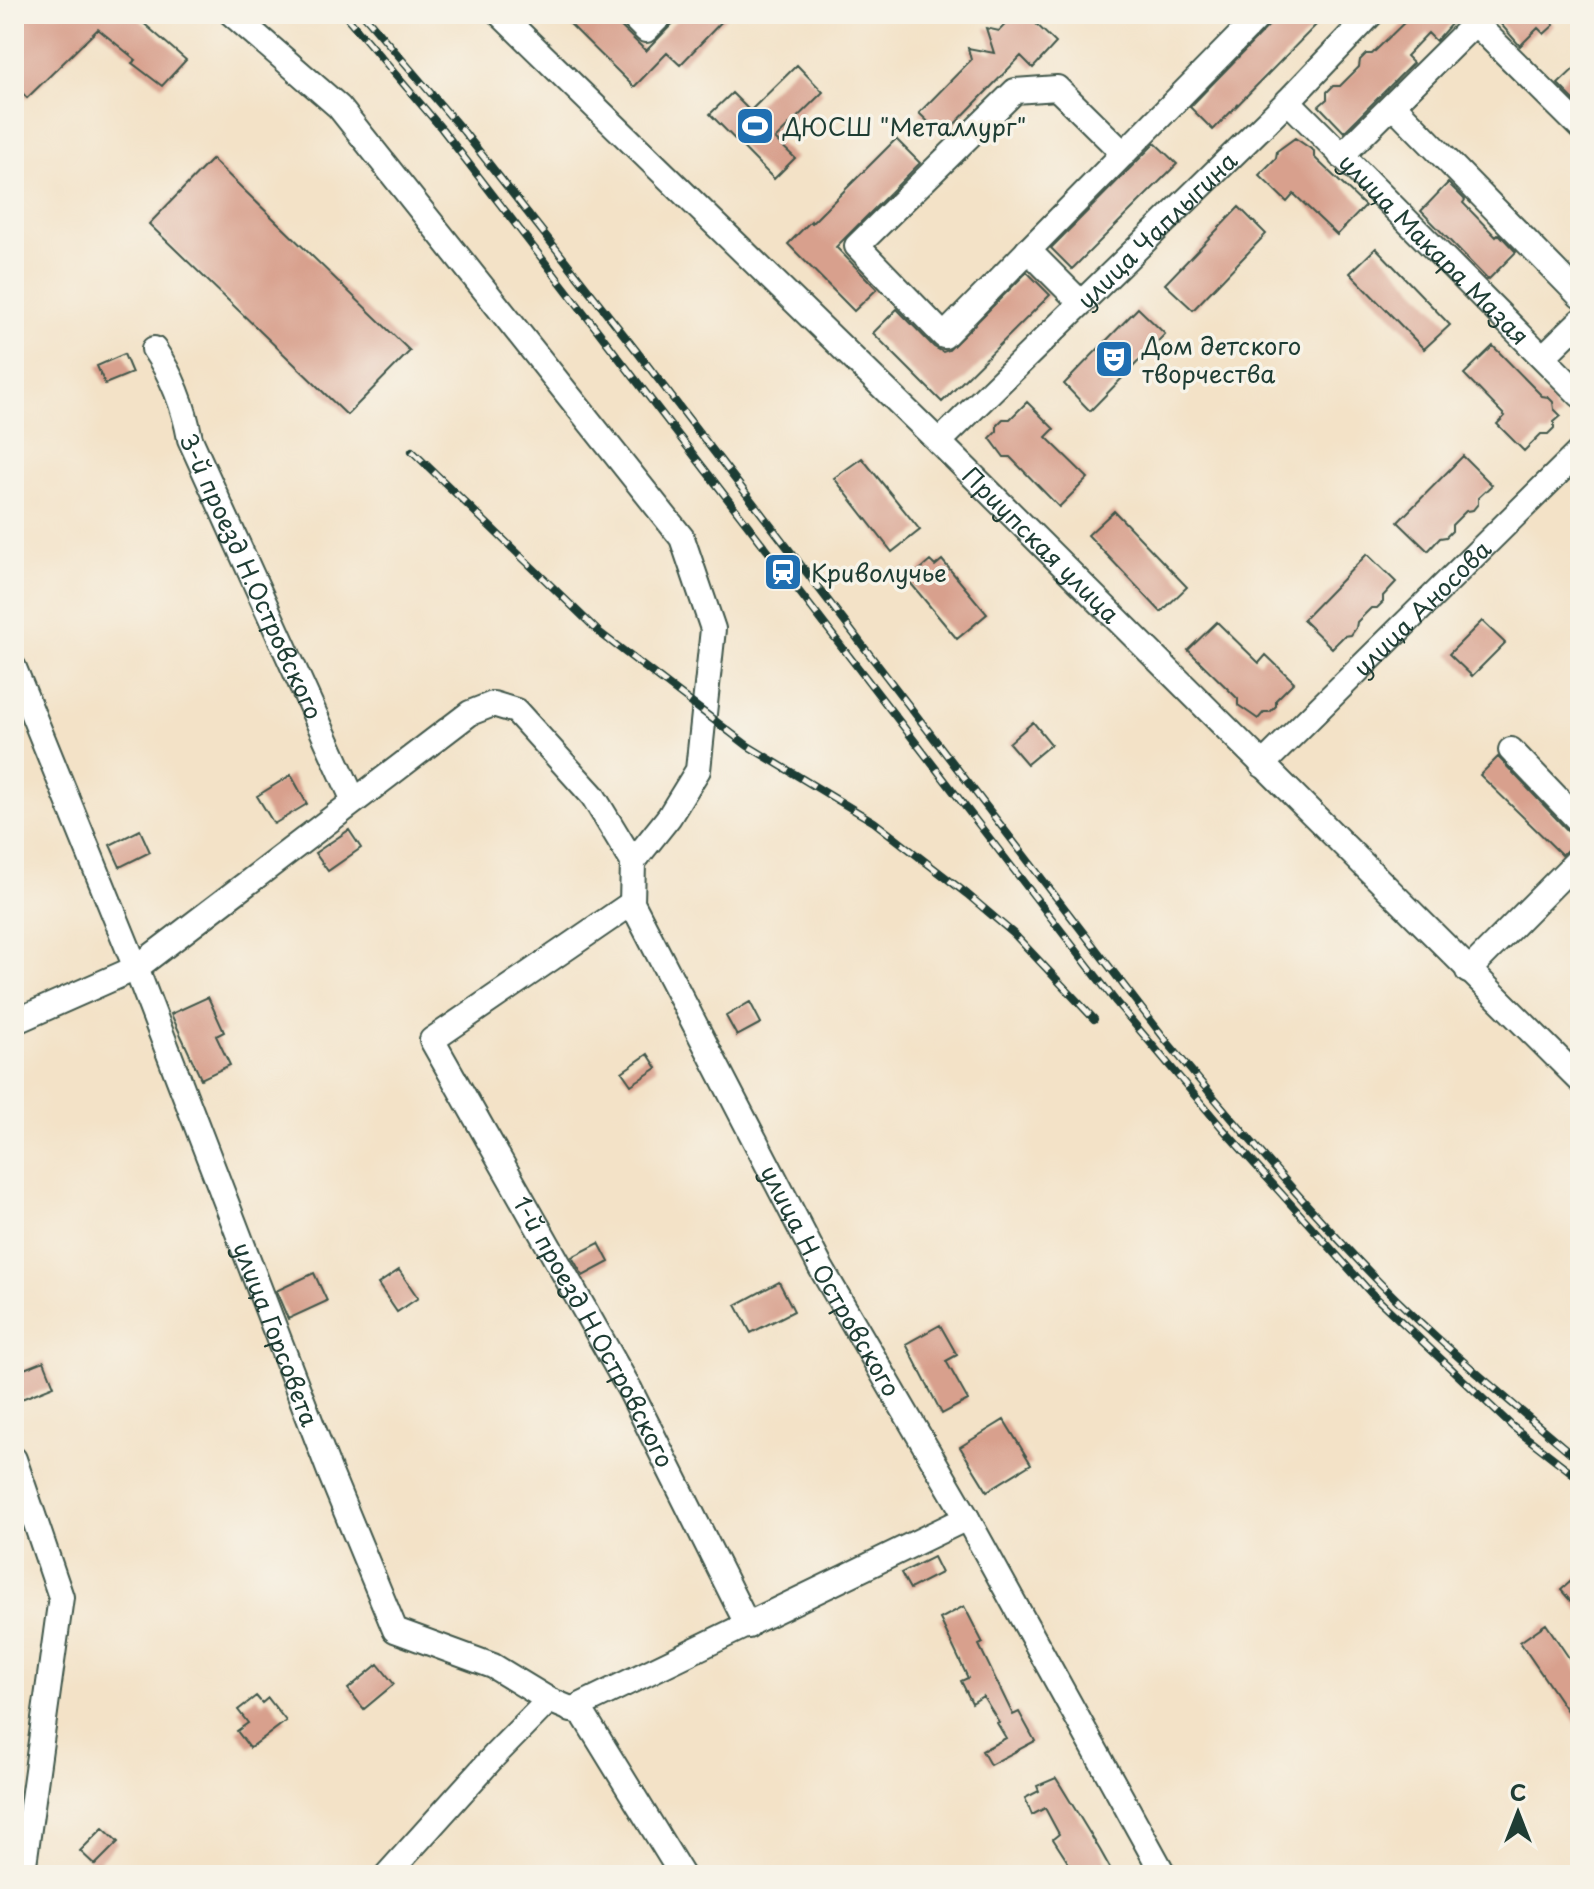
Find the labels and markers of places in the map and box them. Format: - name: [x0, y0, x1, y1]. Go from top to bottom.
- sports icon: ДЮСШ "Металлург": [734, 105, 776, 147]
- place label: ДЮСШ "Металлург": [782, 108, 1026, 144]
- place label: Дом детского творчества: [1141, 327, 1301, 391]
- theatre icon: Дом детского творчества: [1093, 338, 1135, 380]
- station icon: Криволучье: [762, 551, 804, 593]
- place label: Криволучье: [811, 554, 947, 590]

